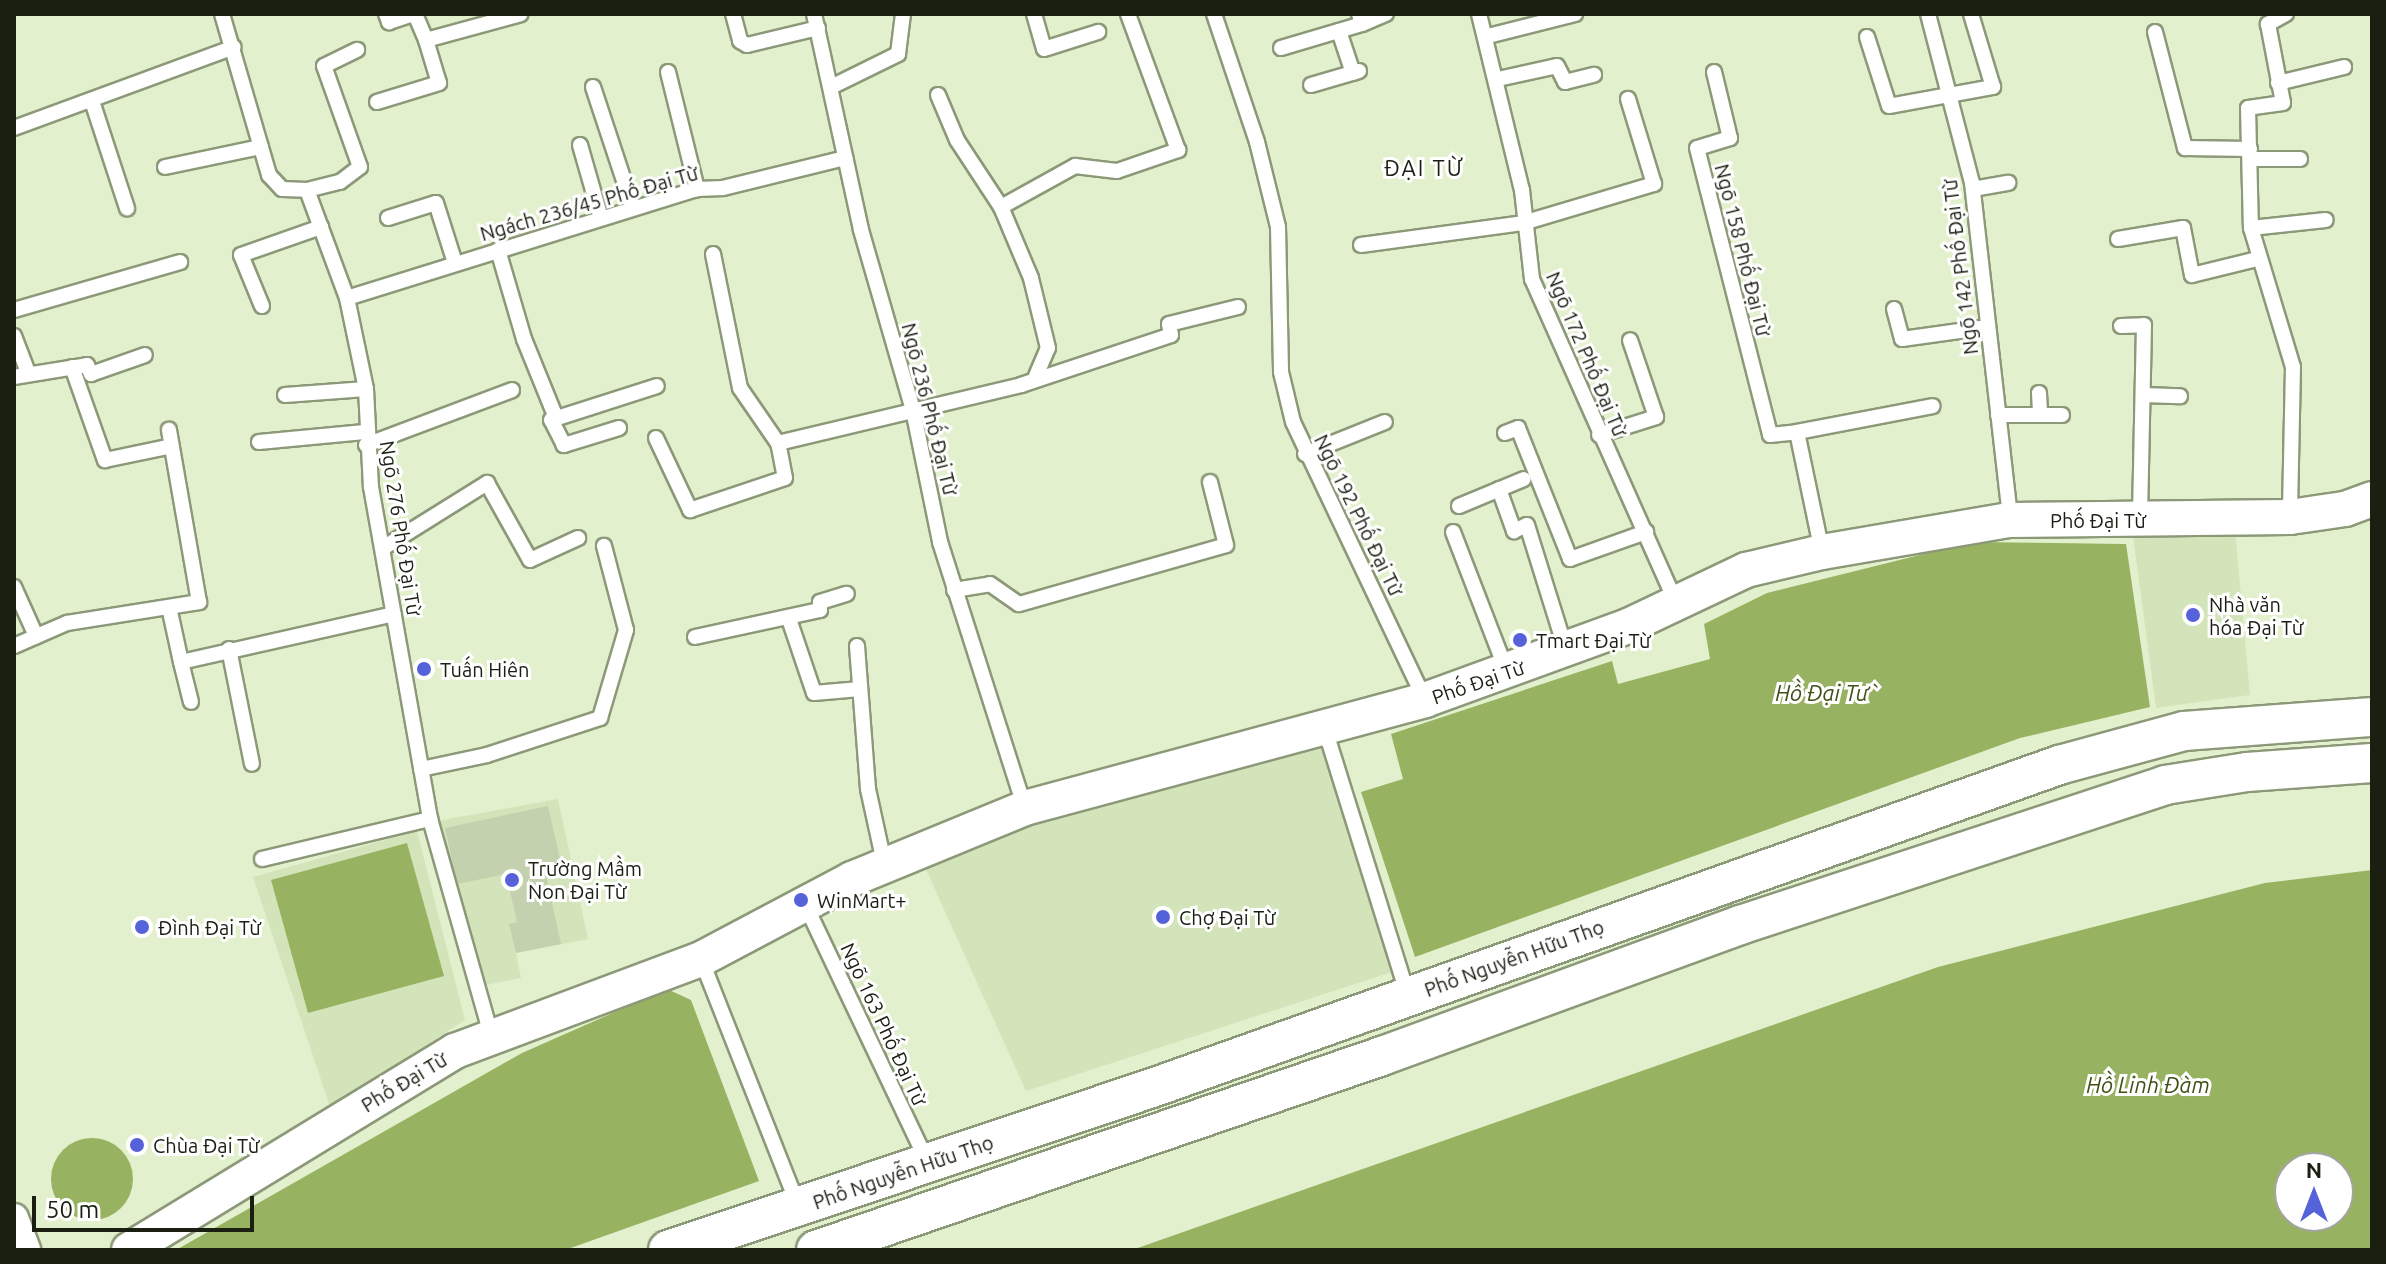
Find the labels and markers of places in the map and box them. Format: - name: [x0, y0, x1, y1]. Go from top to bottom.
- place label: Nhà văn hóa Đại Từ: [2209, 592, 2303, 639]
- marker: Nhà văn hóa Đại Từ: [2184, 606, 2202, 624]
- place label: Tmart Đại Từ: [1536, 628, 1651, 652]
- marker: Tmart Đại Từ: [1511, 631, 1529, 649]
- place label: Tuấn Hiên: [440, 657, 530, 681]
- marker: Tuấn Hiên: [415, 660, 433, 678]
- place label: Trường Mầm Non Đại Từ: [528, 856, 642, 903]
- marker: Trường Mầm Non Đại Từ: [503, 871, 521, 889]
- place label: WinMart+: [817, 888, 907, 912]
- marker: WinMart+: [792, 891, 810, 909]
- place label: Chợ Đại Từ: [1179, 905, 1275, 929]
- marker: Chợ Đại Từ: [1154, 908, 1172, 926]
- place label: Đình Đại Từ: [158, 915, 261, 939]
- marker: Đình Đại Từ: [133, 918, 151, 936]
- place label: Chùa Đại Từ: [153, 1133, 259, 1157]
- marker: Chùa Đại Từ: [128, 1136, 146, 1154]

